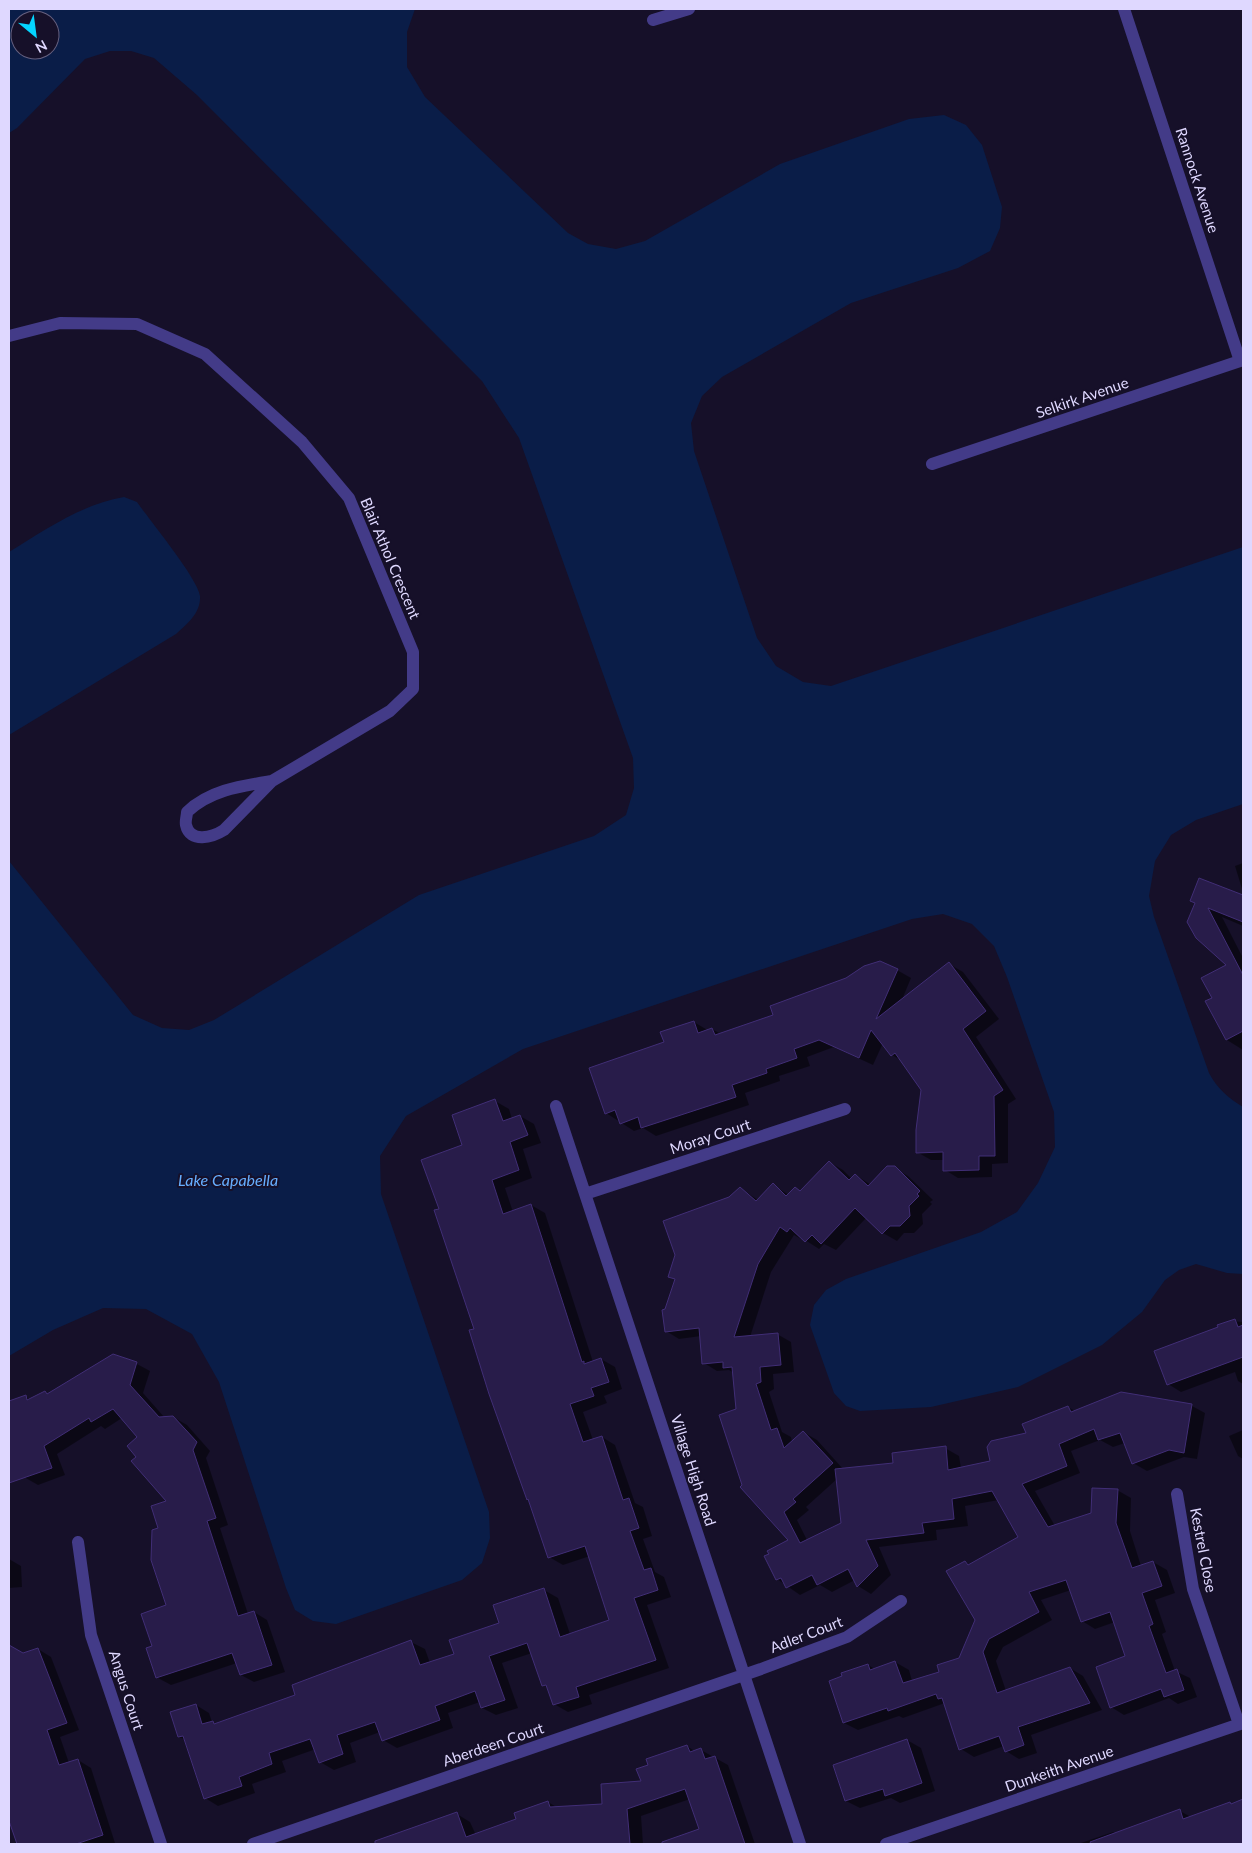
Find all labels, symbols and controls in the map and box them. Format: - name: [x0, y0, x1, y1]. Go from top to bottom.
- north arrow: [10, 10, 60, 60]
- text: N: [33, 37, 50, 57]
- street label: Rannock Avenue: [1172, 125, 1224, 235]
- street label: Selkirk Avenue: [1033, 373, 1131, 421]
- street label: Blair Athol Crescent: [357, 495, 425, 622]
- street label: Moray Court: [667, 1114, 753, 1157]
- water label: Lake Capabella: [178, 1170, 278, 1189]
- street label: Village High Road: [668, 1412, 720, 1528]
- street label: Kestrel Close: [1187, 1506, 1221, 1594]
- street label: Adler Court: [767, 1612, 845, 1656]
- street label: Angus Court: [106, 1648, 149, 1733]
- street label: Aberdeen Court: [440, 1718, 546, 1770]
- street label: Dunkeith Avenue: [1002, 1741, 1116, 1795]

